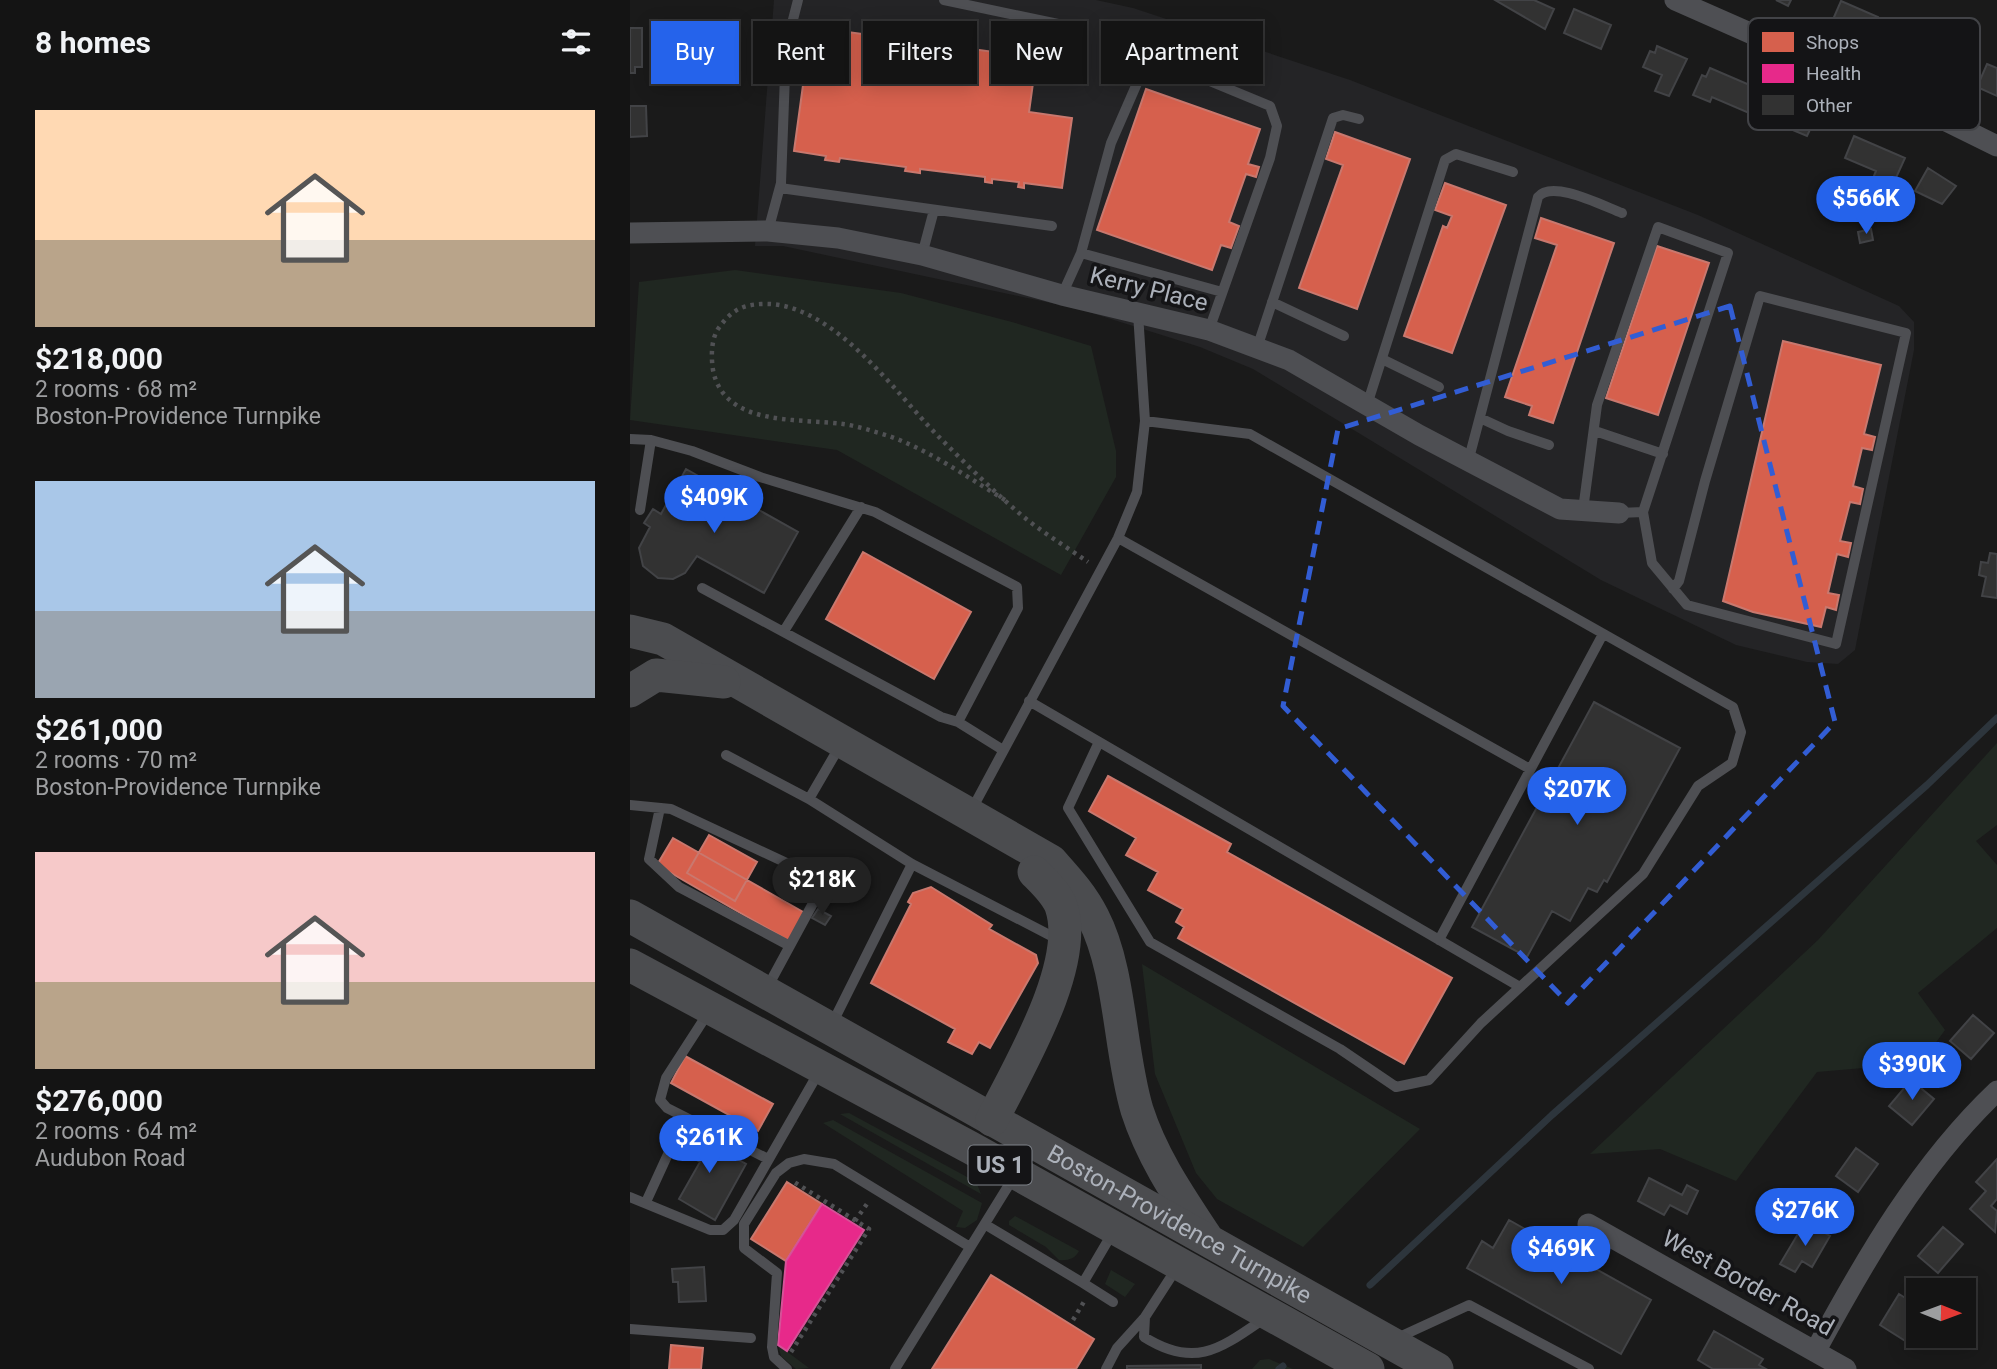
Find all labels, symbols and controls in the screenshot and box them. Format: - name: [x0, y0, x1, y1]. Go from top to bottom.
- legend: [1748, 18, 1980, 130]
- chip: Buy: [651, 21, 739, 84]
- chip: Rent: [753, 21, 849, 84]
- chip: Filters: [863, 21, 977, 84]
- chip: New: [991, 21, 1087, 84]
- chip: Apartment: [1101, 21, 1263, 84]
- icon: filters: [557, 23, 595, 61]
- text: 8 homes: [35, 25, 151, 60]
- text: Shops: [1806, 31, 1859, 54]
- text: Health: [1806, 62, 1861, 85]
- text: Other: [1806, 94, 1853, 117]
- icon: home: [252, 155, 378, 281]
- pin: $566K: [1817, 176, 1915, 236]
- text: $566K: [1832, 185, 1900, 212]
- street label: Kerry Place: [1087, 261, 1211, 317]
- text: $218,000: [35, 341, 163, 376]
- text: 2 rooms · 68 m²: [35, 376, 197, 403]
- text: Boston-Providence Turnpike: [35, 403, 321, 430]
- pin: $409K: [665, 476, 763, 535]
- text: $409K: [680, 484, 748, 511]
- icon: home: [252, 526, 378, 652]
- text: $261,000: [35, 712, 163, 747]
- text: 2 rooms · 70 m²: [35, 747, 197, 774]
- pin: $207K: [1528, 768, 1626, 827]
- text: Boston-Providence Turnpike: [35, 774, 321, 801]
- text: $207K: [1543, 776, 1611, 803]
- pin: $218K: [773, 858, 871, 917]
- text: $218K: [788, 866, 856, 893]
- icon: home: [252, 897, 378, 1023]
- pin: $390K: [1863, 1042, 1961, 1102]
- text: $390K: [1878, 1051, 1946, 1078]
- text: $276,000: [35, 1083, 163, 1118]
- pin: $261K: [660, 1116, 758, 1175]
- text: 2 rooms · 64 m²: [35, 1118, 197, 1145]
- text: $261K: [675, 1124, 743, 1151]
- street label: Boston-Providence Turnpike: [1042, 1139, 1316, 1310]
- text: Audubon Road: [35, 1145, 185, 1172]
- road number: US 1: [968, 1146, 1032, 1184]
- pin: $276K: [1756, 1188, 1854, 1248]
- text: $276K: [1771, 1197, 1839, 1224]
- street label: West Border Road: [1657, 1224, 1839, 1342]
- pin: $469K: [1512, 1226, 1610, 1286]
- text: $469K: [1527, 1235, 1595, 1262]
- north arrow: [1906, 1278, 1976, 1348]
- map controls: [1906, 1278, 1976, 1348]

